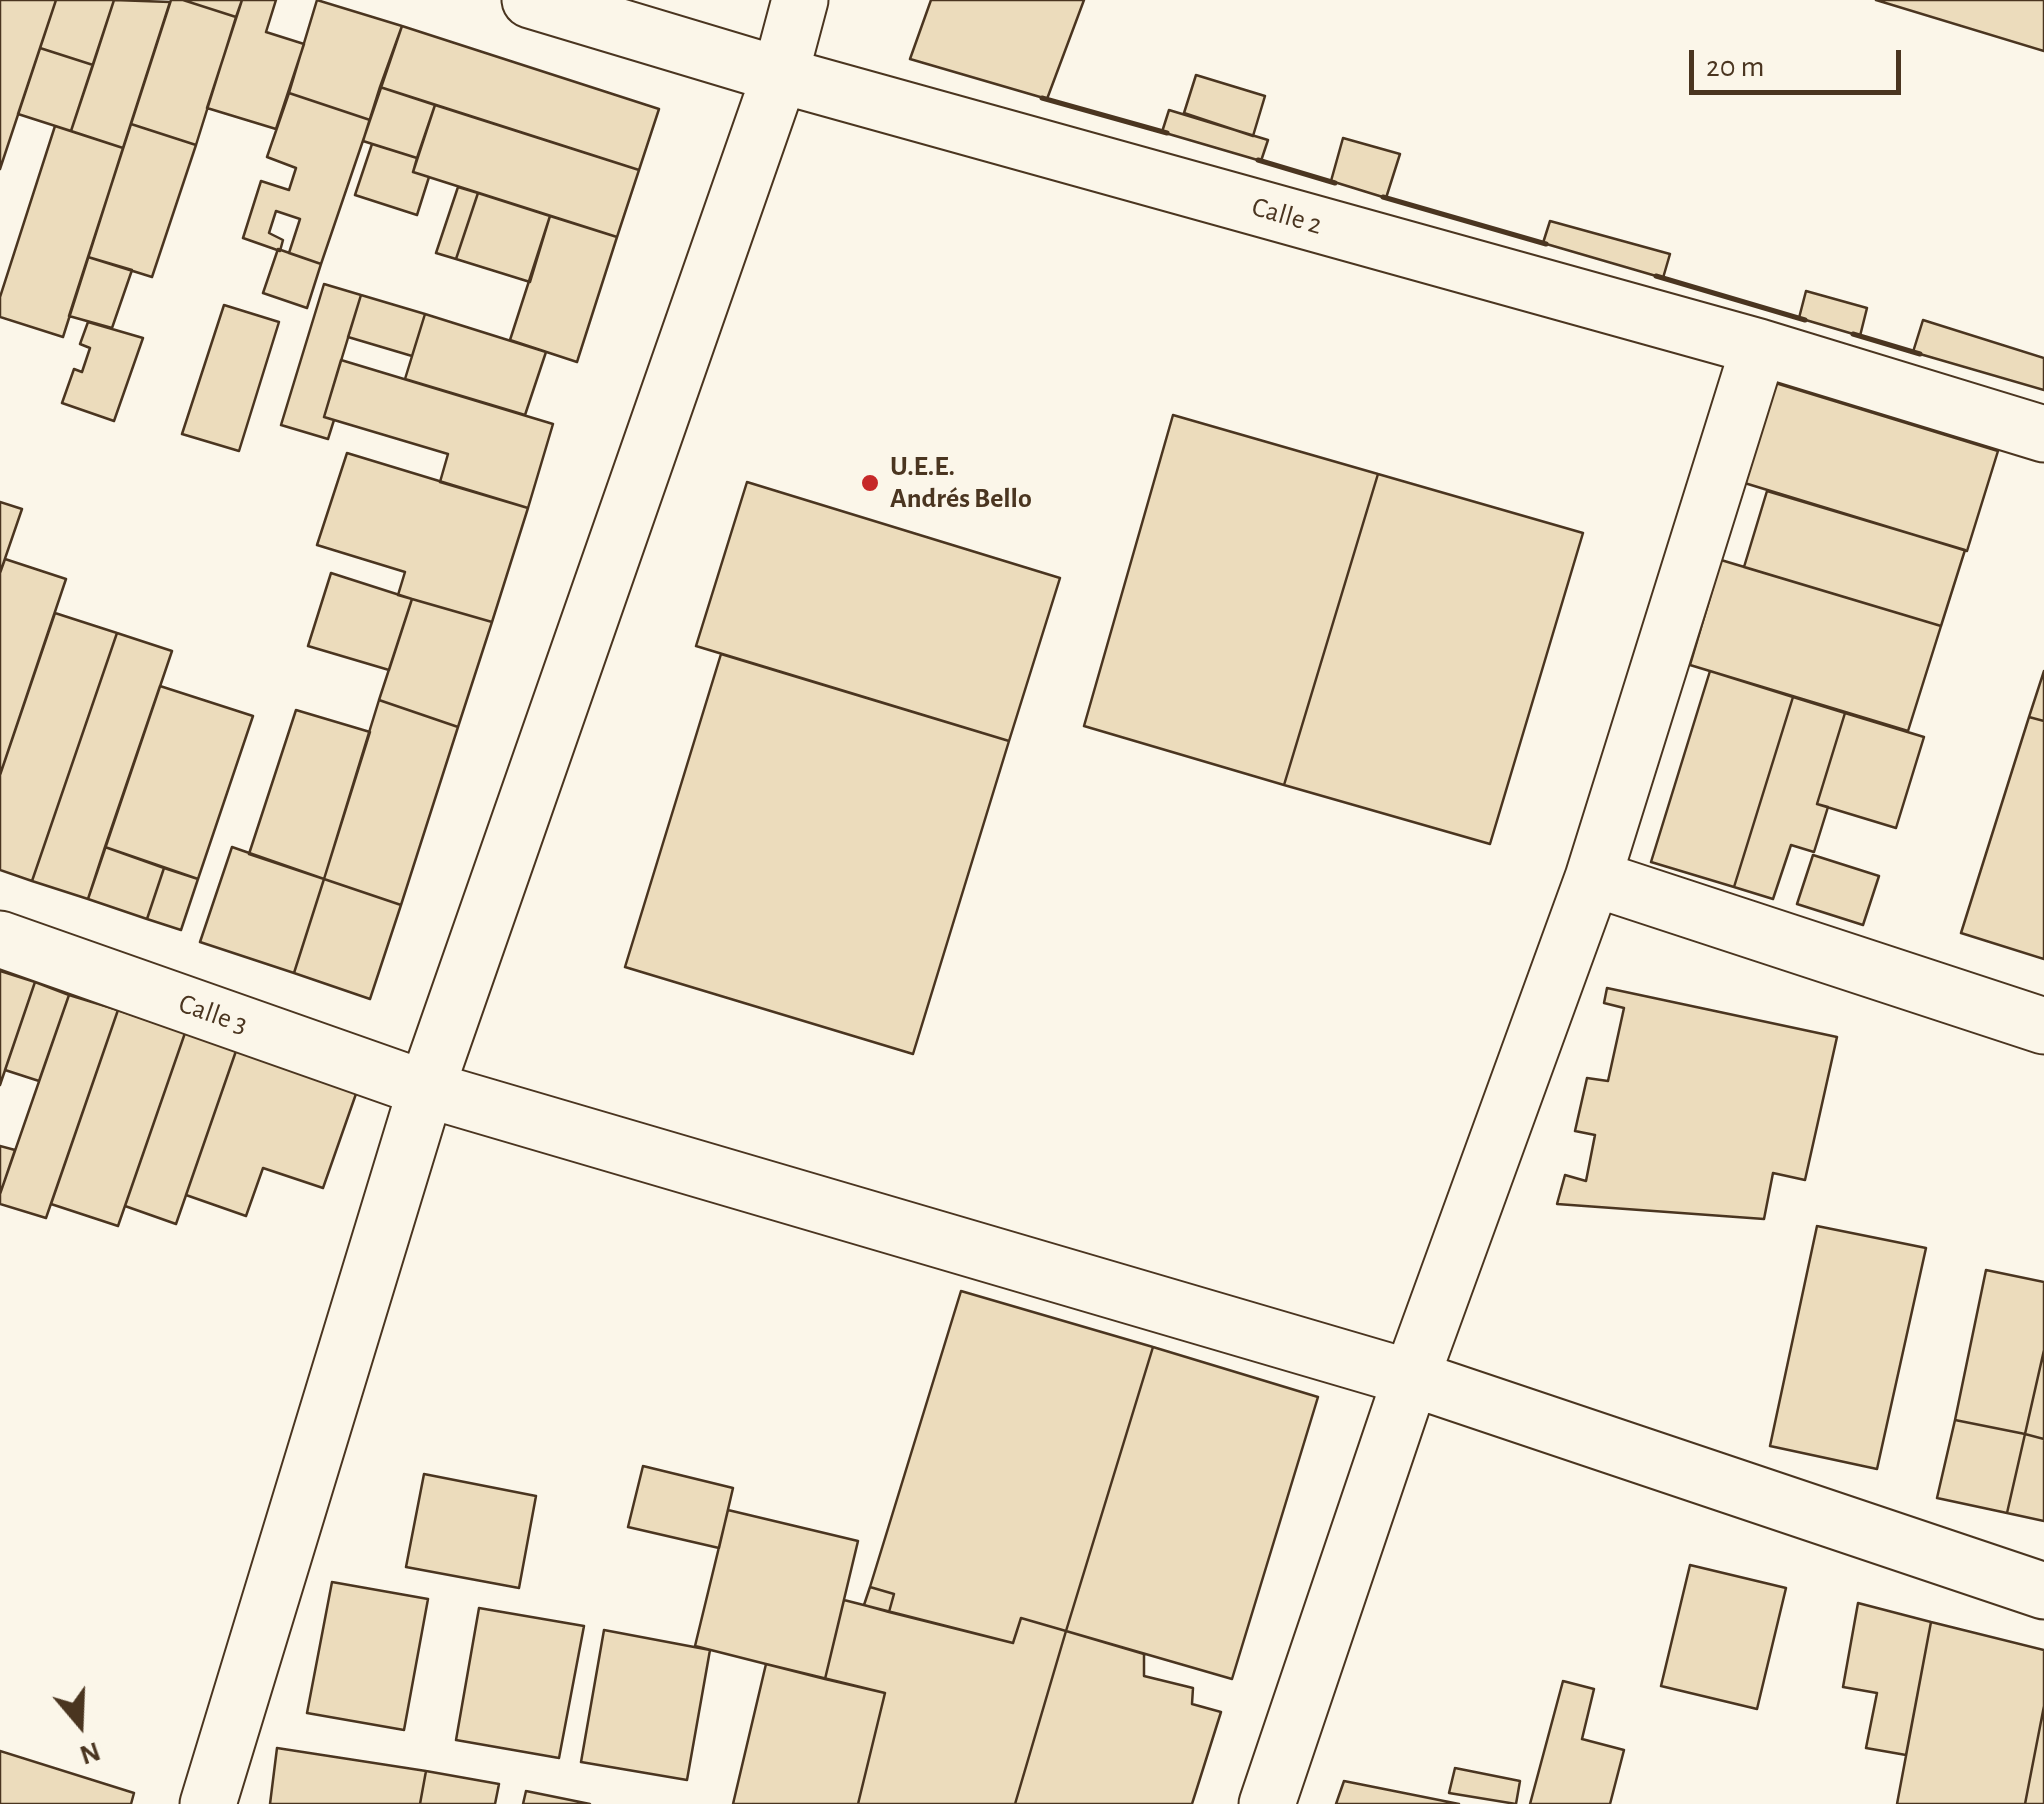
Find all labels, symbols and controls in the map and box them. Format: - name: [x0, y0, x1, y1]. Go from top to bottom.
- scale bar: [1694, 30, 1906, 92]
- text: 20 m: [1706, 52, 1764, 82]
- street label: Calle 2: [1248, 190, 1326, 242]
- place label: U.E.E. Andrés Bello: [890, 450, 1032, 516]
- marker: U.E.E. Andrés Bello: [859, 472, 881, 494]
- street label: Calle 3: [174, 987, 252, 1041]
- north arrow: [30, 1674, 130, 1774]
- text: N: [76, 1736, 104, 1769]

